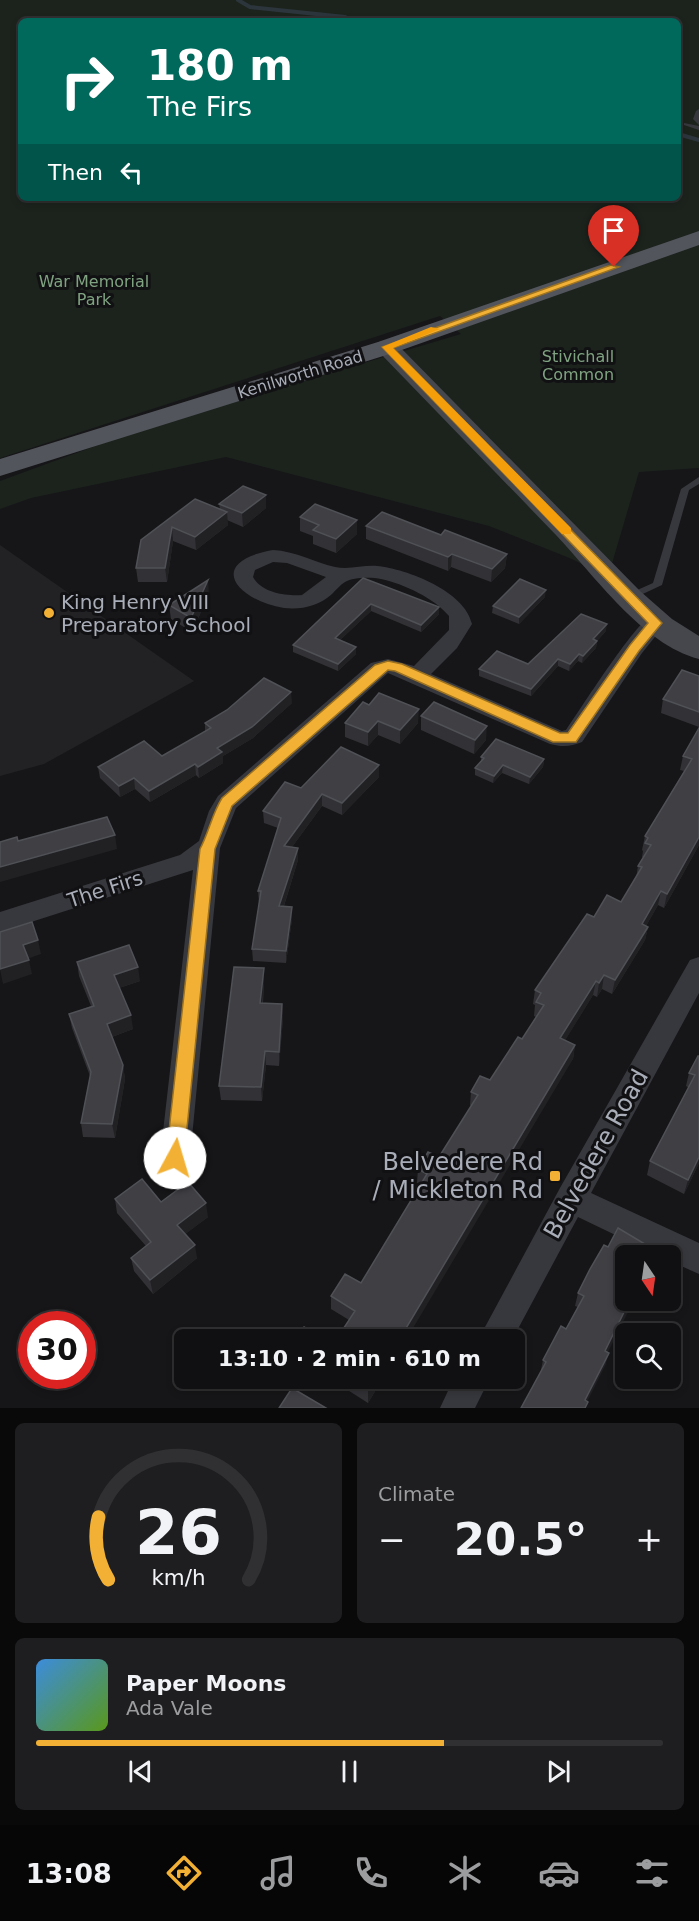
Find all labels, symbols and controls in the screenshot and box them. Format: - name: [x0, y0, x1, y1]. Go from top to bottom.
- text: 180 m: [147, 41, 293, 90]
- icon: right: [48, 42, 126, 120]
- text: The Firs: [147, 91, 252, 122]
- icon: left: [115, 156, 148, 189]
- text: Then: [48, 160, 103, 185]
- pin: [588, 205, 639, 267]
- icon: arrive: [597, 214, 630, 247]
- park label: War Memorial Park: [39, 272, 149, 309]
- street label: Kenilworth Road: [235, 346, 365, 403]
- park label: Stivichall Common: [542, 347, 614, 384]
- place label: King Henry VIII Preparatory School: [61, 590, 251, 637]
- marker: King Henry VIII Preparatory School: [42, 606, 56, 620]
- street label: The Firs: [63, 866, 146, 913]
- street label: Belvedere Road: [538, 1065, 654, 1243]
- position arrow: [143, 1126, 207, 1190]
- place label: Belvedere Rd / Mickleton Rd: [373, 1148, 543, 1204]
- marker: Belvedere Rd / Mickleton Rd: [548, 1169, 562, 1183]
- north arrow: [615, 1245, 681, 1311]
- map controls: [615, 1245, 681, 1389]
- speed limit sign: 30: [18, 1311, 96, 1389]
- button: search: [615, 1323, 681, 1389]
- text: 13:10 · 2 min · 610 m: [218, 1346, 481, 1371]
- text: Climate: [378, 1482, 455, 1506]
- text: 26: [135, 1496, 222, 1569]
- text: 20.5°: [454, 1513, 587, 1566]
- text: −: [378, 1520, 406, 1559]
- text: +: [635, 1520, 663, 1559]
- text: km/h: [151, 1565, 206, 1590]
- text: Paper Moons: [126, 1671, 286, 1696]
- text: Ada Vale: [126, 1696, 213, 1720]
- icon: previous: [124, 1755, 157, 1788]
- icon: pause: [333, 1755, 366, 1788]
- icon: next: [542, 1755, 575, 1788]
- icon: directions: [163, 1852, 205, 1894]
- icon: music: [257, 1852, 299, 1894]
- icon: phone: [350, 1852, 392, 1894]
- icon: climate: [444, 1852, 486, 1894]
- icon: car: [538, 1852, 580, 1894]
- icon: filters: [631, 1852, 673, 1894]
- text: 13:08: [26, 1858, 112, 1889]

